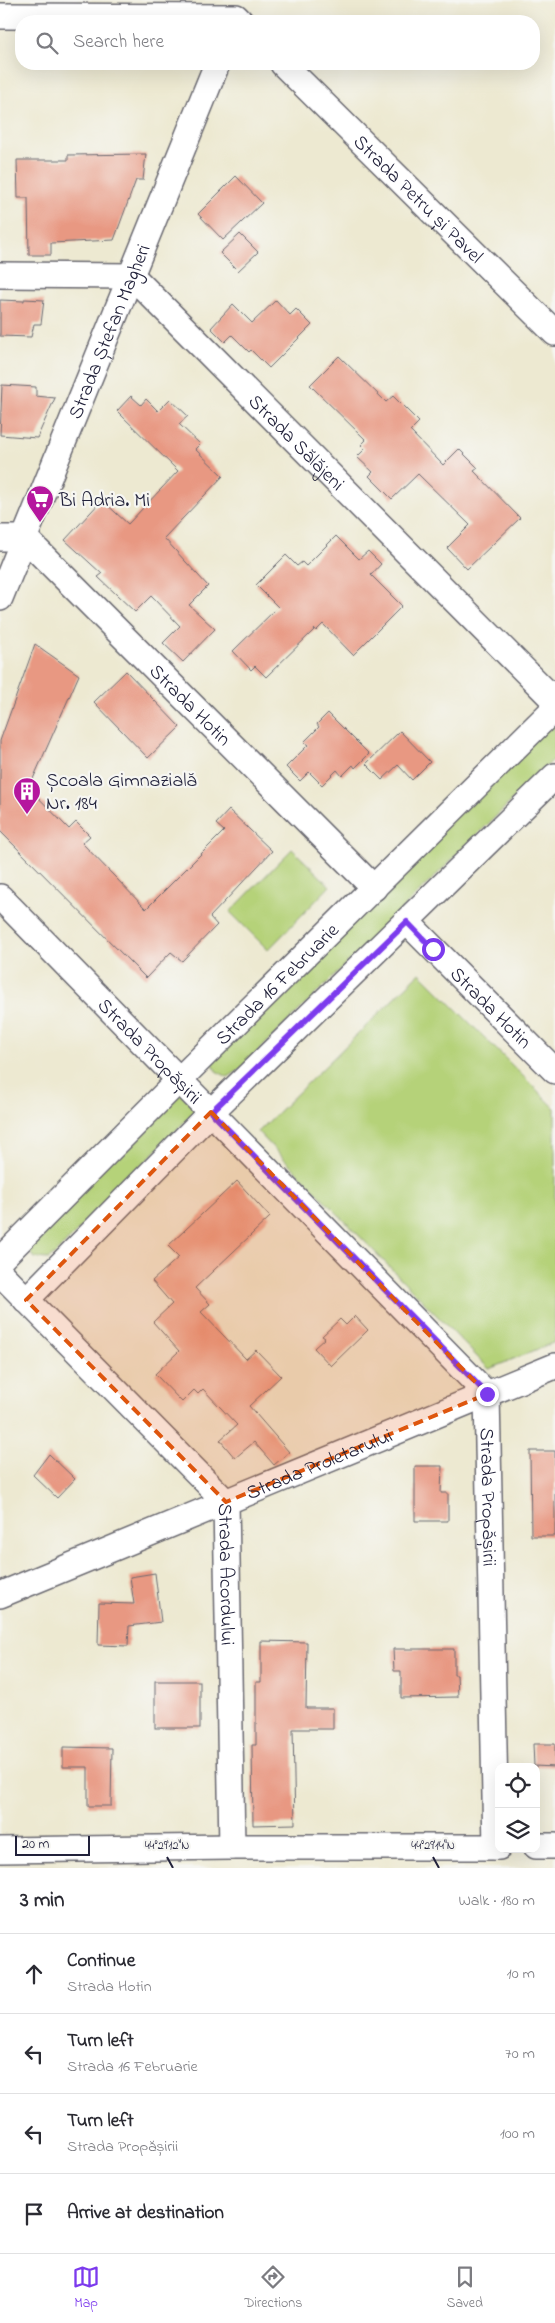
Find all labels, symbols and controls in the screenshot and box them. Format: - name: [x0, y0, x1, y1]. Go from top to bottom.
- search box: [15, 15, 540, 70]
- icon: search: [33, 29, 61, 57]
- text: Search here: [73, 29, 164, 56]
- street label: Strada Petru și Pavel: [345, 129, 489, 271]
- street label: Strada Ștefan Magheri: [62, 240, 159, 424]
- street label: Strada Sălăjeni: [240, 389, 350, 499]
- supermarket icon: Bi Adria. Mi: [25, 484, 55, 523]
- place label: Bi Adria. Mi: [58, 487, 150, 516]
- street label: Strada Hotin: [142, 658, 237, 754]
- place label: Școala Gimnazială Nr. 184: [46, 767, 197, 819]
- building icon: Școala Gimnazială Nr. 184: [12, 776, 42, 815]
- street label: Strada 16 Februarie: [210, 917, 347, 1053]
- route start: [422, 938, 445, 961]
- street label: Strada Hotin: [442, 961, 537, 1057]
- street label: Strada Propășirii: [90, 993, 208, 1112]
- route end: [476, 1383, 499, 1406]
- street label: Strada Proletarului: [242, 1423, 397, 1509]
- street label: Strada Propășirii: [471, 1427, 502, 1567]
- street label: Strada Acordului: [209, 1503, 240, 1646]
- map controls: [495, 1763, 540, 1853]
- button: locate: [495, 1763, 540, 1808]
- button: layers: [495, 1808, 540, 1853]
- scale bar: [15, 1833, 90, 1856]
- text: 20 m: [22, 1834, 49, 1855]
- text: 44°29'12"N: [145, 1837, 189, 1855]
- text: 44°29'14"N: [411, 1837, 455, 1855]
- text: 3 min: [20, 1886, 64, 1916]
- text: Walk · 180 m: [458, 1889, 535, 1913]
- text: Continue: [67, 1948, 135, 1975]
- icon: ahead: [20, 1960, 48, 1988]
- text: 10 m: [507, 1962, 535, 1986]
- text: Strada Hotin: [67, 1975, 152, 1999]
- text: Turn left: [67, 2028, 134, 2055]
- icon: left: [20, 2040, 48, 2068]
- text: 70 m: [505, 2042, 535, 2066]
- text: Strada 16 Februarie: [67, 2055, 198, 2079]
- text: Turn left: [67, 2108, 134, 2135]
- icon: left: [20, 2120, 48, 2148]
- text: 100 m: [500, 2122, 535, 2146]
- text: Strada Propășirii: [67, 2135, 178, 2159]
- icon: arrive: [20, 2200, 48, 2228]
- text: Arrive at destination: [67, 2200, 224, 2227]
- tab: Map: [72, 2263, 100, 2314]
- tab: Directions: [244, 2263, 302, 2314]
- tab: Saved: [446, 2263, 483, 2314]

